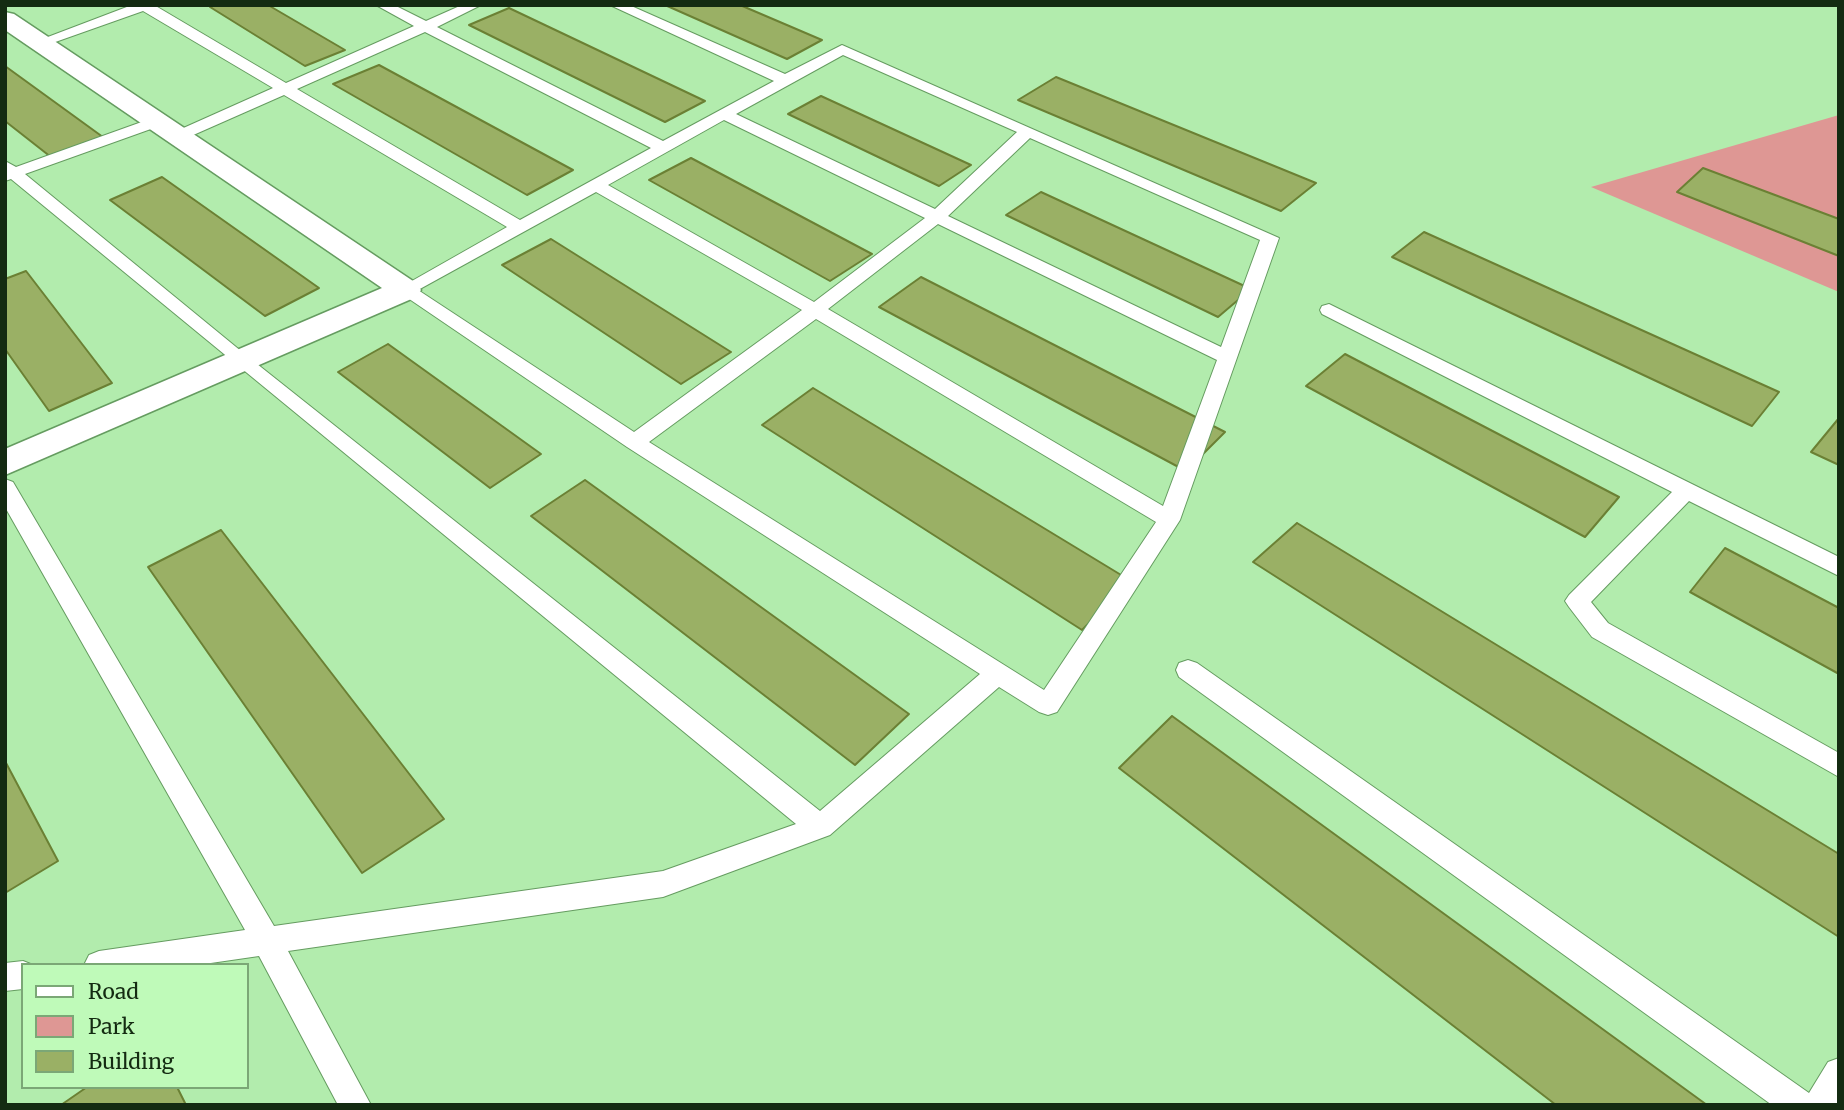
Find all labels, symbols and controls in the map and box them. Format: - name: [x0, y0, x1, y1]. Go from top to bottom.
- legend: [21, 963, 248, 1089]
- text: Road: [88, 978, 139, 1005]
- text: Park: [88, 1013, 135, 1040]
- text: Building: [88, 1048, 174, 1075]

